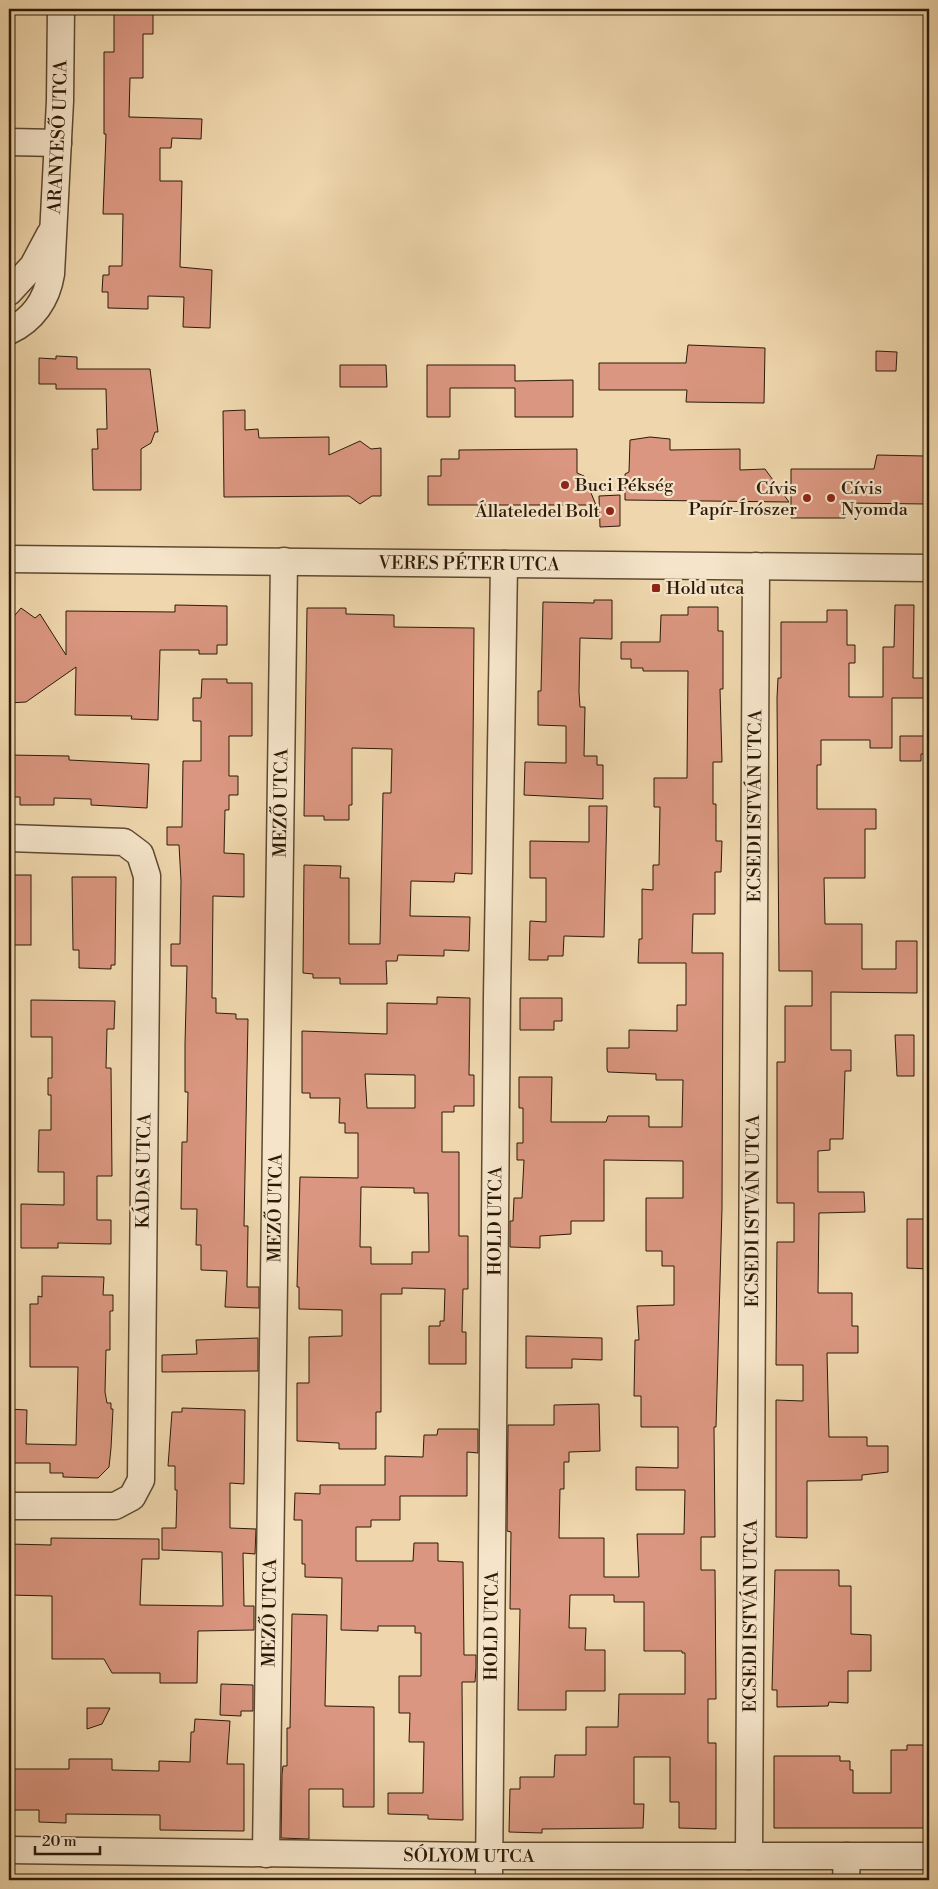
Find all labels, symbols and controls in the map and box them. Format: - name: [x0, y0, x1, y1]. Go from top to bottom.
- street label: ARANYESŐ UTCA: [43, 59, 72, 216]
- place label: Buci Pékség: [574, 474, 674, 497]
- place label: Cívis Papír-Írószer: [688, 477, 797, 521]
- place label: Cívis Nyomda: [841, 477, 909, 521]
- marker: Buci Pékség: [559, 479, 571, 491]
- marker: Cívis Papír-Írószer: [801, 492, 813, 504]
- marker: Cívis Nyomda: [825, 492, 837, 504]
- place label: Állateledel Bolt: [474, 500, 601, 523]
- marker: Állateledel Bolt: [604, 505, 616, 517]
- street label: VERES PÉTER UTCA: [377, 551, 560, 576]
- place label: Hold utca: [666, 577, 745, 600]
- marker: Hold utca: [650, 582, 662, 594]
- street label: ECSEDI ISTVÁN UTCA: [743, 709, 767, 902]
- street label: MEZŐ UTCA: [268, 748, 293, 858]
- street label: KÁDAS UTCA: [131, 1113, 157, 1229]
- street label: ECSEDI ISTVÁN UTCA: [740, 1114, 765, 1307]
- street label: MEZŐ UTCA: [263, 1153, 287, 1263]
- street label: HOLD UTCA: [483, 1166, 507, 1276]
- street label: ECSEDI ISTVÁN UTCA: [738, 1519, 762, 1712]
- street label: MEZŐ UTCA: [257, 1558, 282, 1668]
- street label: HOLD UTCA: [479, 1571, 503, 1681]
- scale bar: [35, 1824, 100, 1856]
- text: 20 m: [42, 1832, 77, 1851]
- street label: SÓLYOM UTCA: [403, 1844, 535, 1868]

